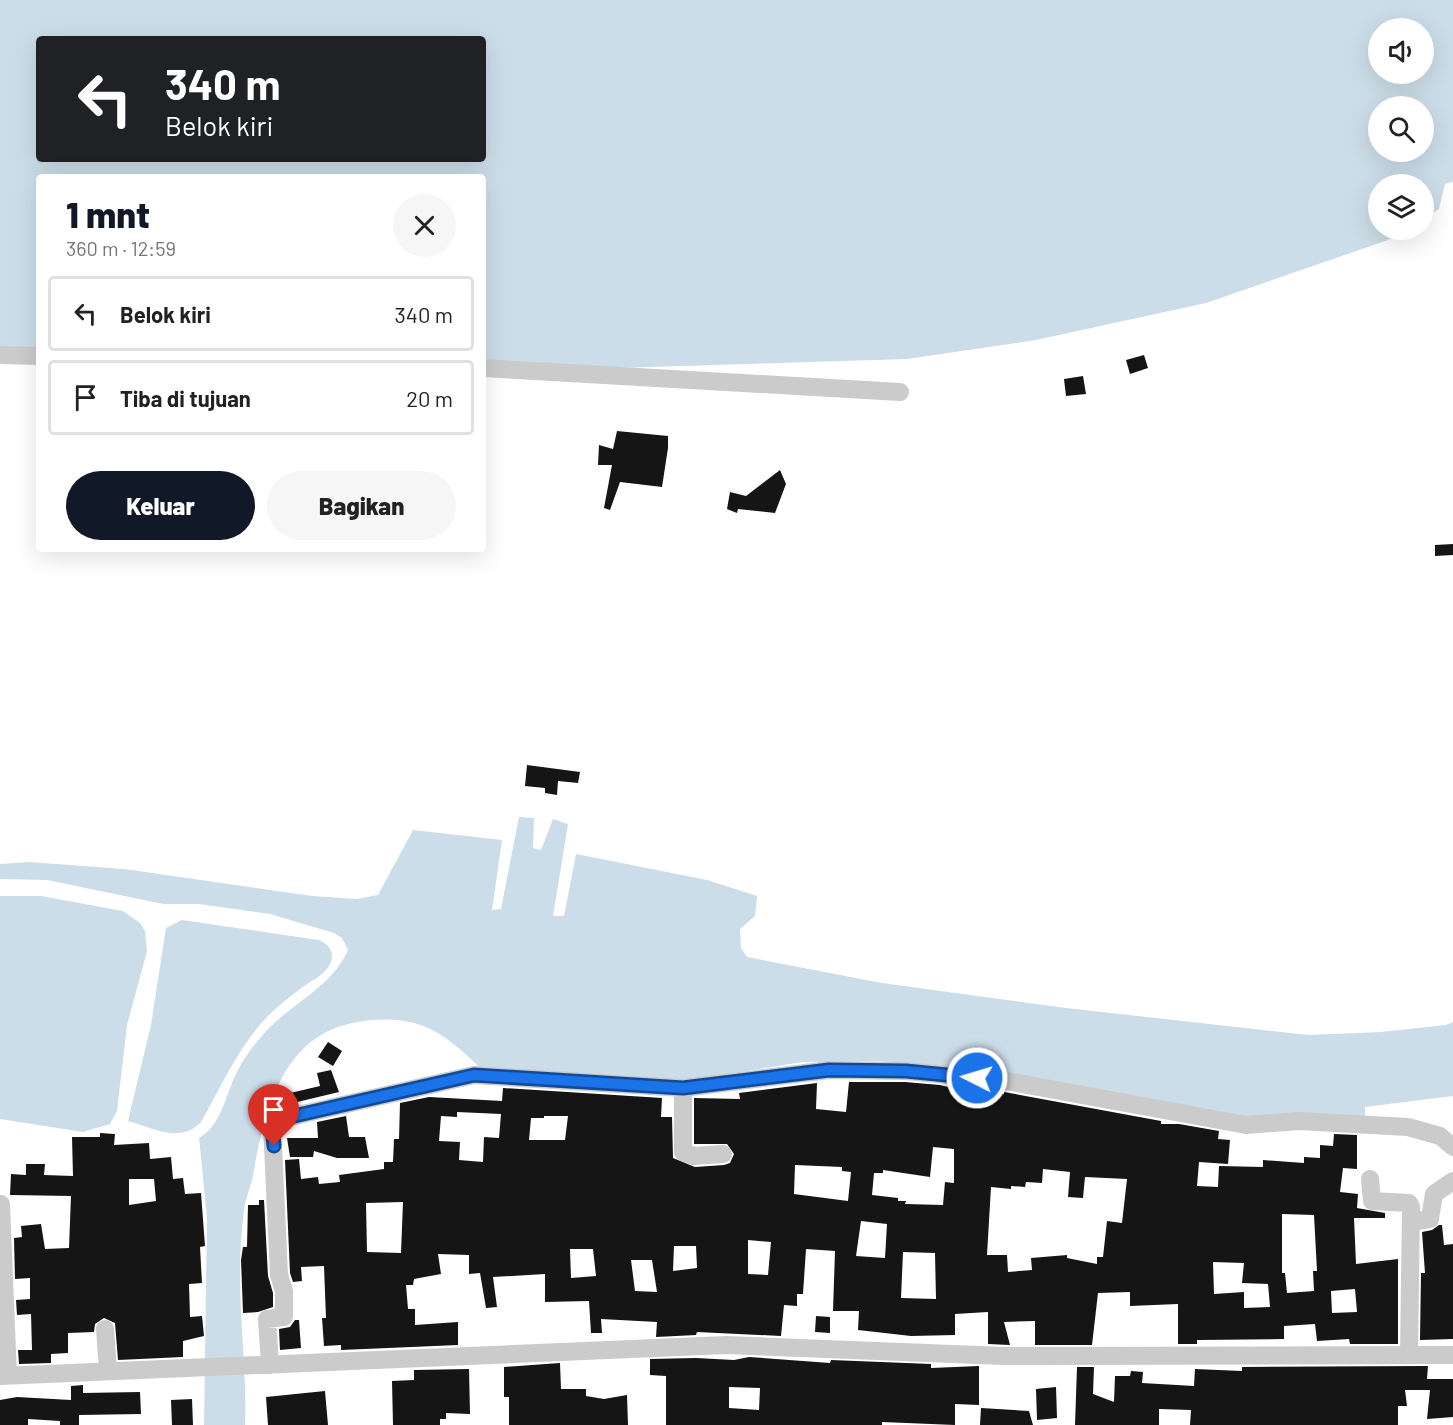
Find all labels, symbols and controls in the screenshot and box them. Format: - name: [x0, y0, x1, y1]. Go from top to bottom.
- map controls: [1368, 18, 1434, 240]
- button: sound: [1368, 18, 1434, 84]
- text: 340 m: [165, 58, 281, 108]
- icon: left: [66, 60, 144, 138]
- button: search: [1368, 96, 1434, 162]
- text: Belok kiri: [165, 109, 273, 141]
- button: layers: [1368, 174, 1434, 240]
- text: 1 mnt: [66, 192, 150, 235]
- button: close: [393, 194, 456, 257]
- text: 360 m · 12:59: [66, 236, 176, 260]
- icon: left: [69, 297, 102, 330]
- text: Belok kiri: [120, 301, 211, 327]
- text: 340 m: [395, 301, 453, 327]
- icon: arrive: [69, 381, 102, 414]
- text: Tiba di tujuan: [120, 385, 251, 411]
- text: 20 m: [406, 385, 453, 411]
- button: Keluar: [66, 471, 255, 540]
- button: Bagikan: [267, 471, 456, 540]
- position arrow: [945, 1046, 1009, 1110]
- pin: [248, 1084, 299, 1146]
- icon: arrive: [257, 1093, 290, 1126]

